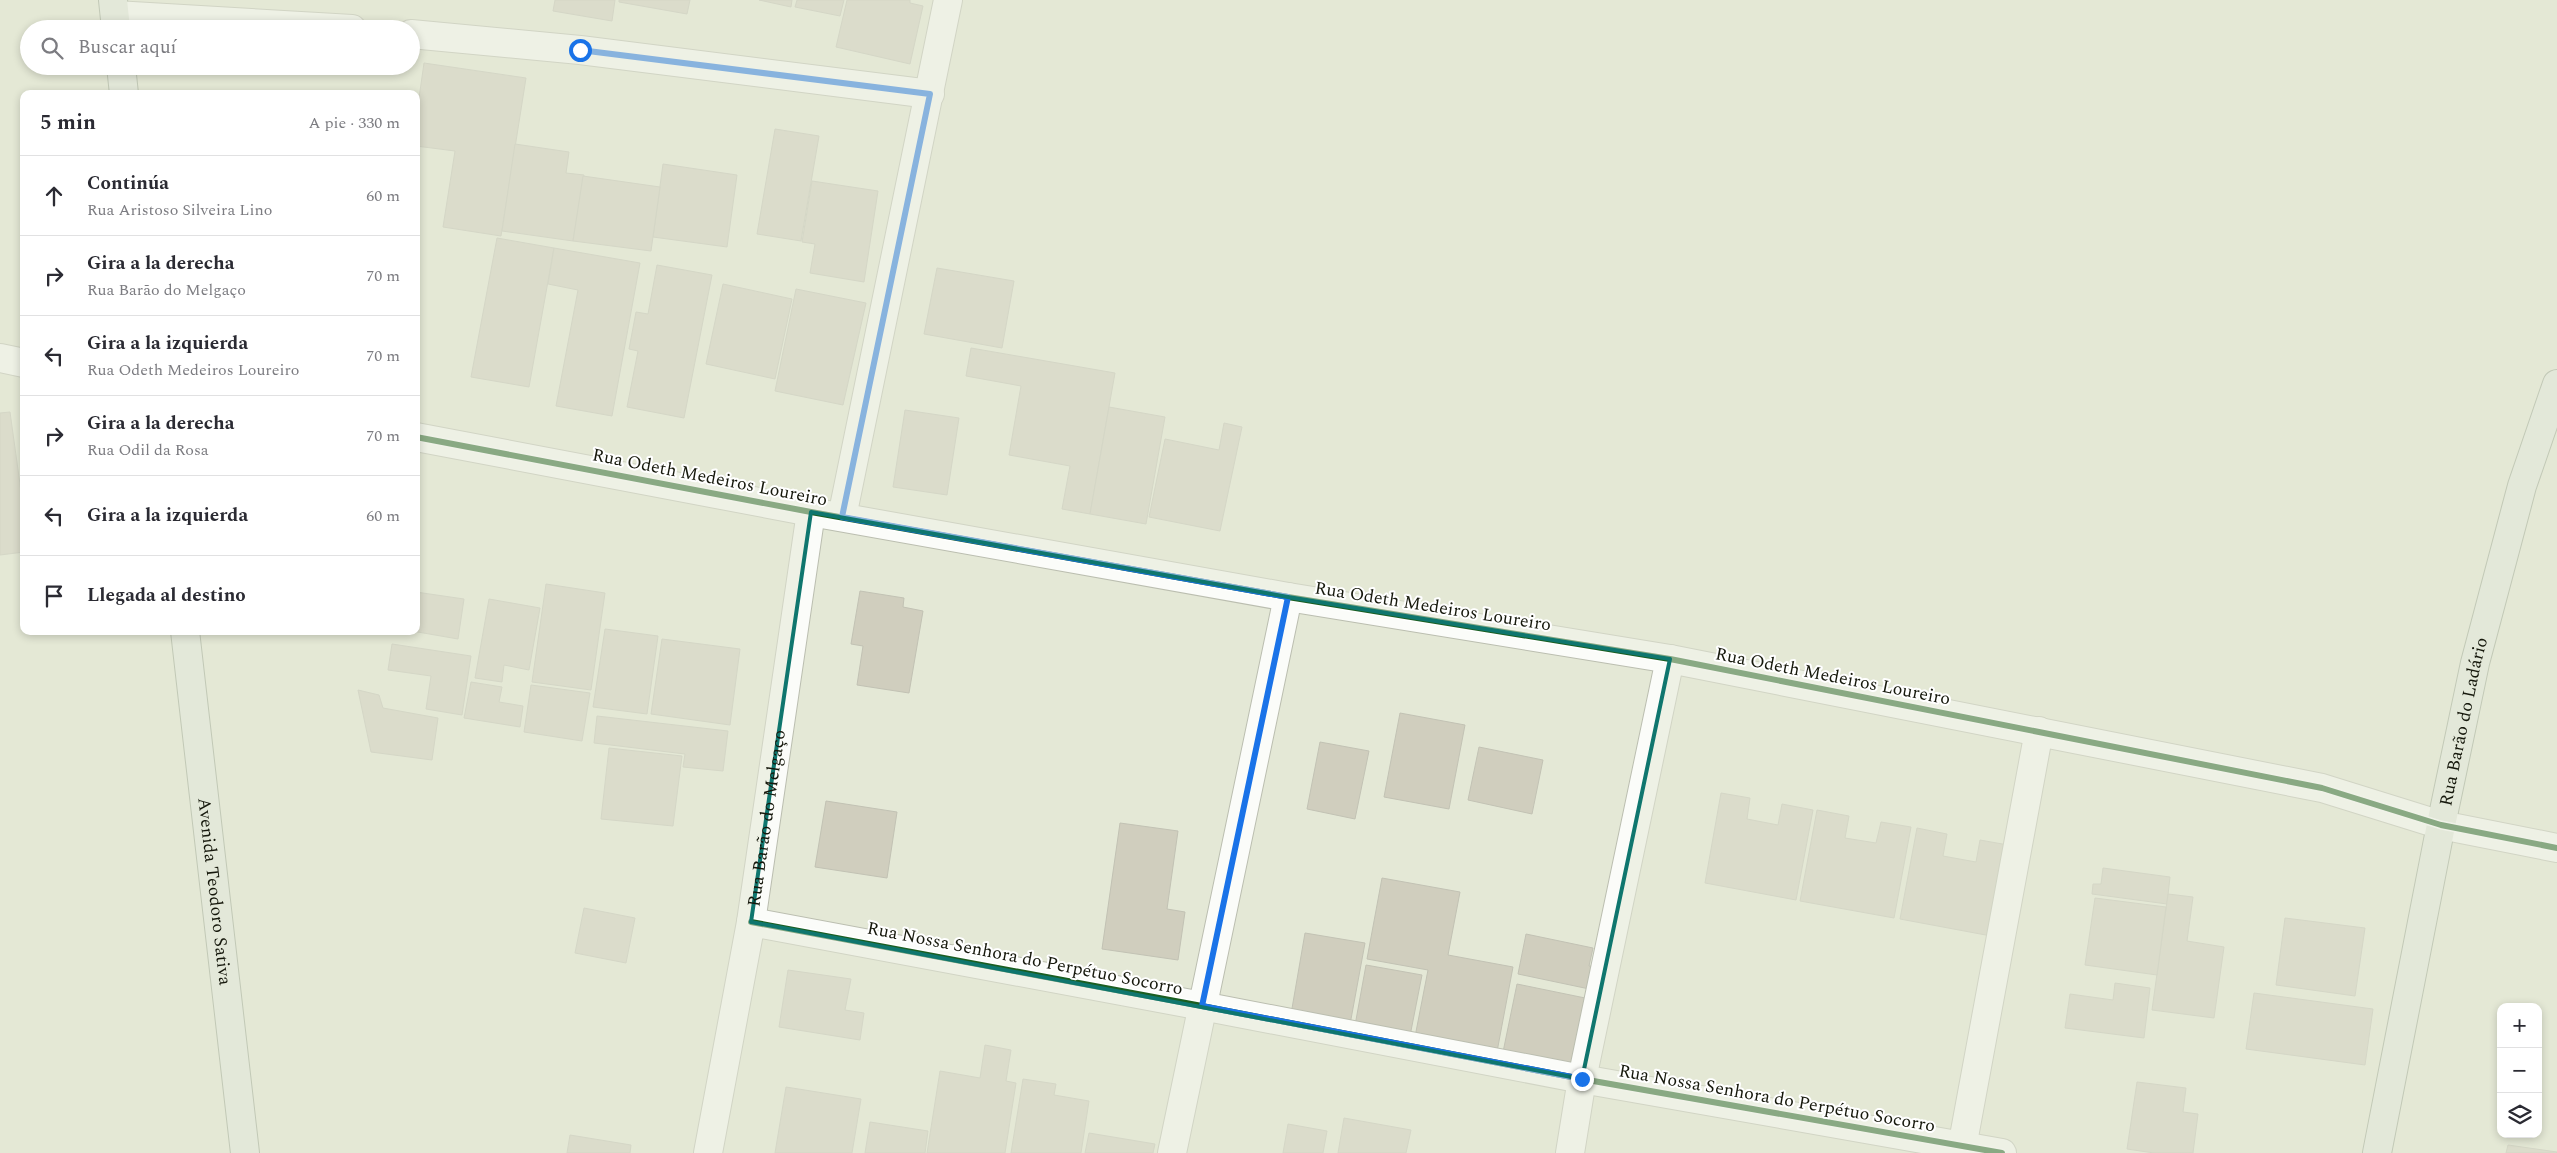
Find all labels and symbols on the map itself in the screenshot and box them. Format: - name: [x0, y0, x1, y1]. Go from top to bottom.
- route start: [569, 39, 592, 62]
- street label: Rua Odeth Medeiros Loureiro: [590, 441, 830, 514]
- street label: Rua Odeth Medeiros Loureiro: [1313, 574, 1553, 639]
- street label: Rua Barão do Ladário: [2432, 634, 2495, 809]
- street label: Rua Odeth Medeiros Loureiro: [1713, 640, 1953, 713]
- street label: Rua Barão do Melgaço: [740, 728, 793, 909]
- street label: Avenida Teodoro Sativa: [190, 796, 239, 987]
- street label: Rua Nossa Senhora do Perpétuo Socorro: [865, 915, 1185, 1002]
- street label: Rua Nossa Senhora do Perpétuo Socorro: [1616, 1057, 1937, 1140]
- route end: [1571, 1068, 1594, 1091]

